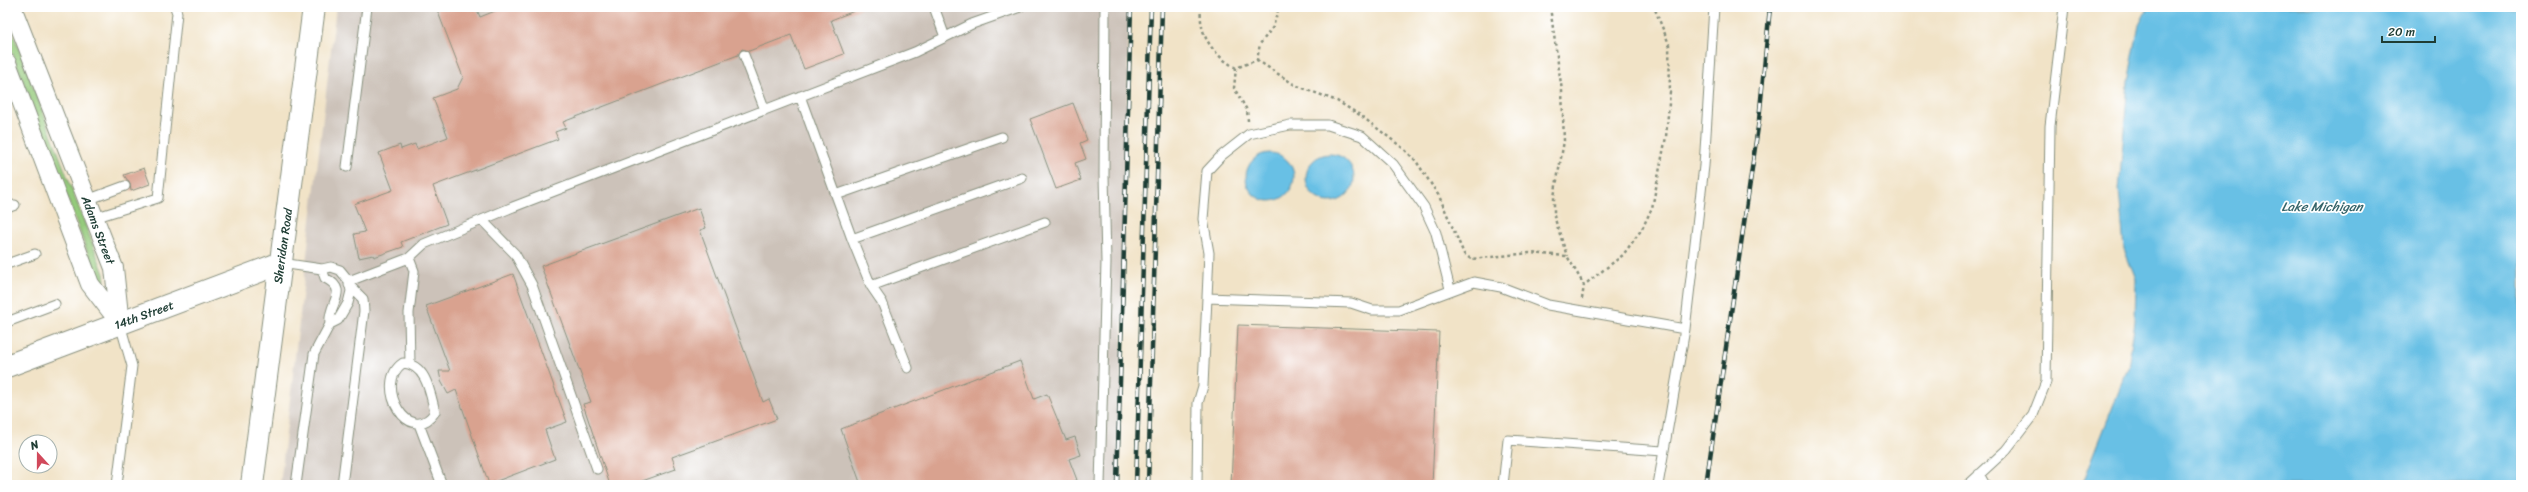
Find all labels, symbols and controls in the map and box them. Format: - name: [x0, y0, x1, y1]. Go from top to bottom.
- scale bar: [2382, 18, 2435, 44]
- text: 20 m: [2388, 21, 2415, 43]
- street label: Adams Street: [74, 191, 122, 269]
- water label: Lake Michigan: [2281, 195, 2365, 218]
- street label: Sheridan Road: [267, 206, 299, 285]
- street label: 14th Street: [111, 294, 177, 336]
- north arrow: [18, 434, 58, 474]
- text: N: [27, 435, 42, 456]

